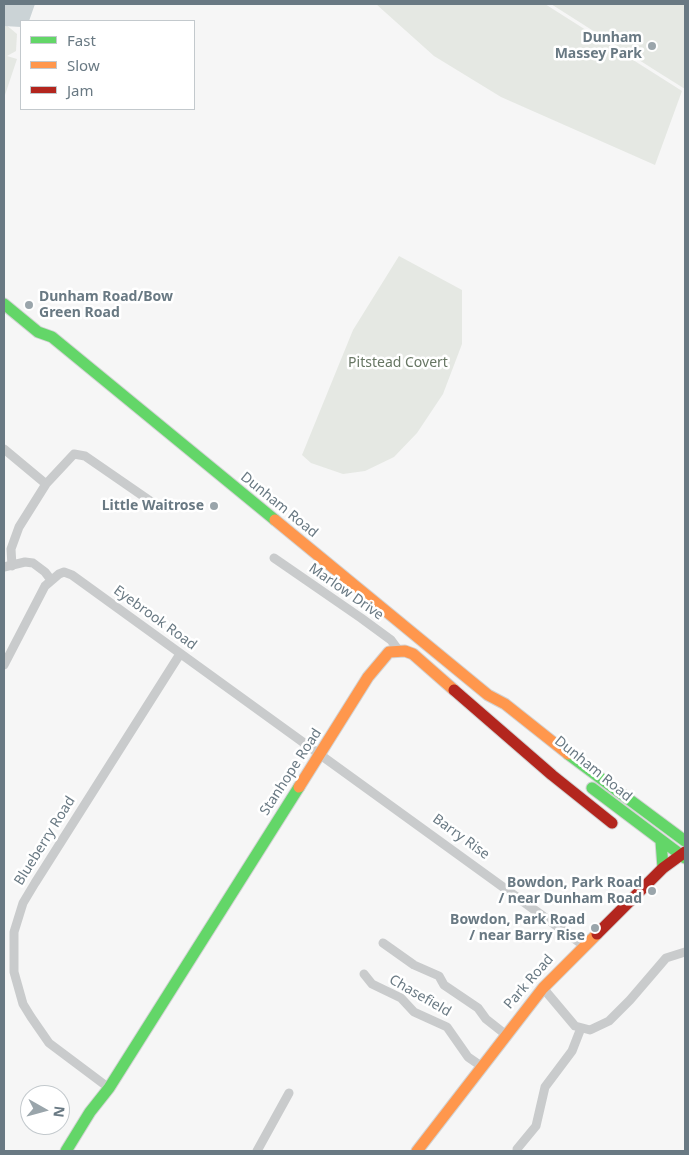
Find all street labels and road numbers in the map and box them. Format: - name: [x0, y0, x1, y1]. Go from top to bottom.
- street label: Dunham Road: [237, 469, 321, 541]
- street label: Marlow Drive: [305, 560, 387, 624]
- street label: Eyebrook Road: [110, 582, 200, 654]
- street label: Stanhope Road: [257, 725, 325, 819]
- street label: Dunham Road: [551, 733, 635, 805]
- street label: Blueberry Road: [11, 793, 79, 889]
- street label: Barry Rise: [429, 811, 493, 863]
- street label: Park Road: [501, 951, 557, 1013]
- street label: Chasefield: [386, 972, 454, 1020]

